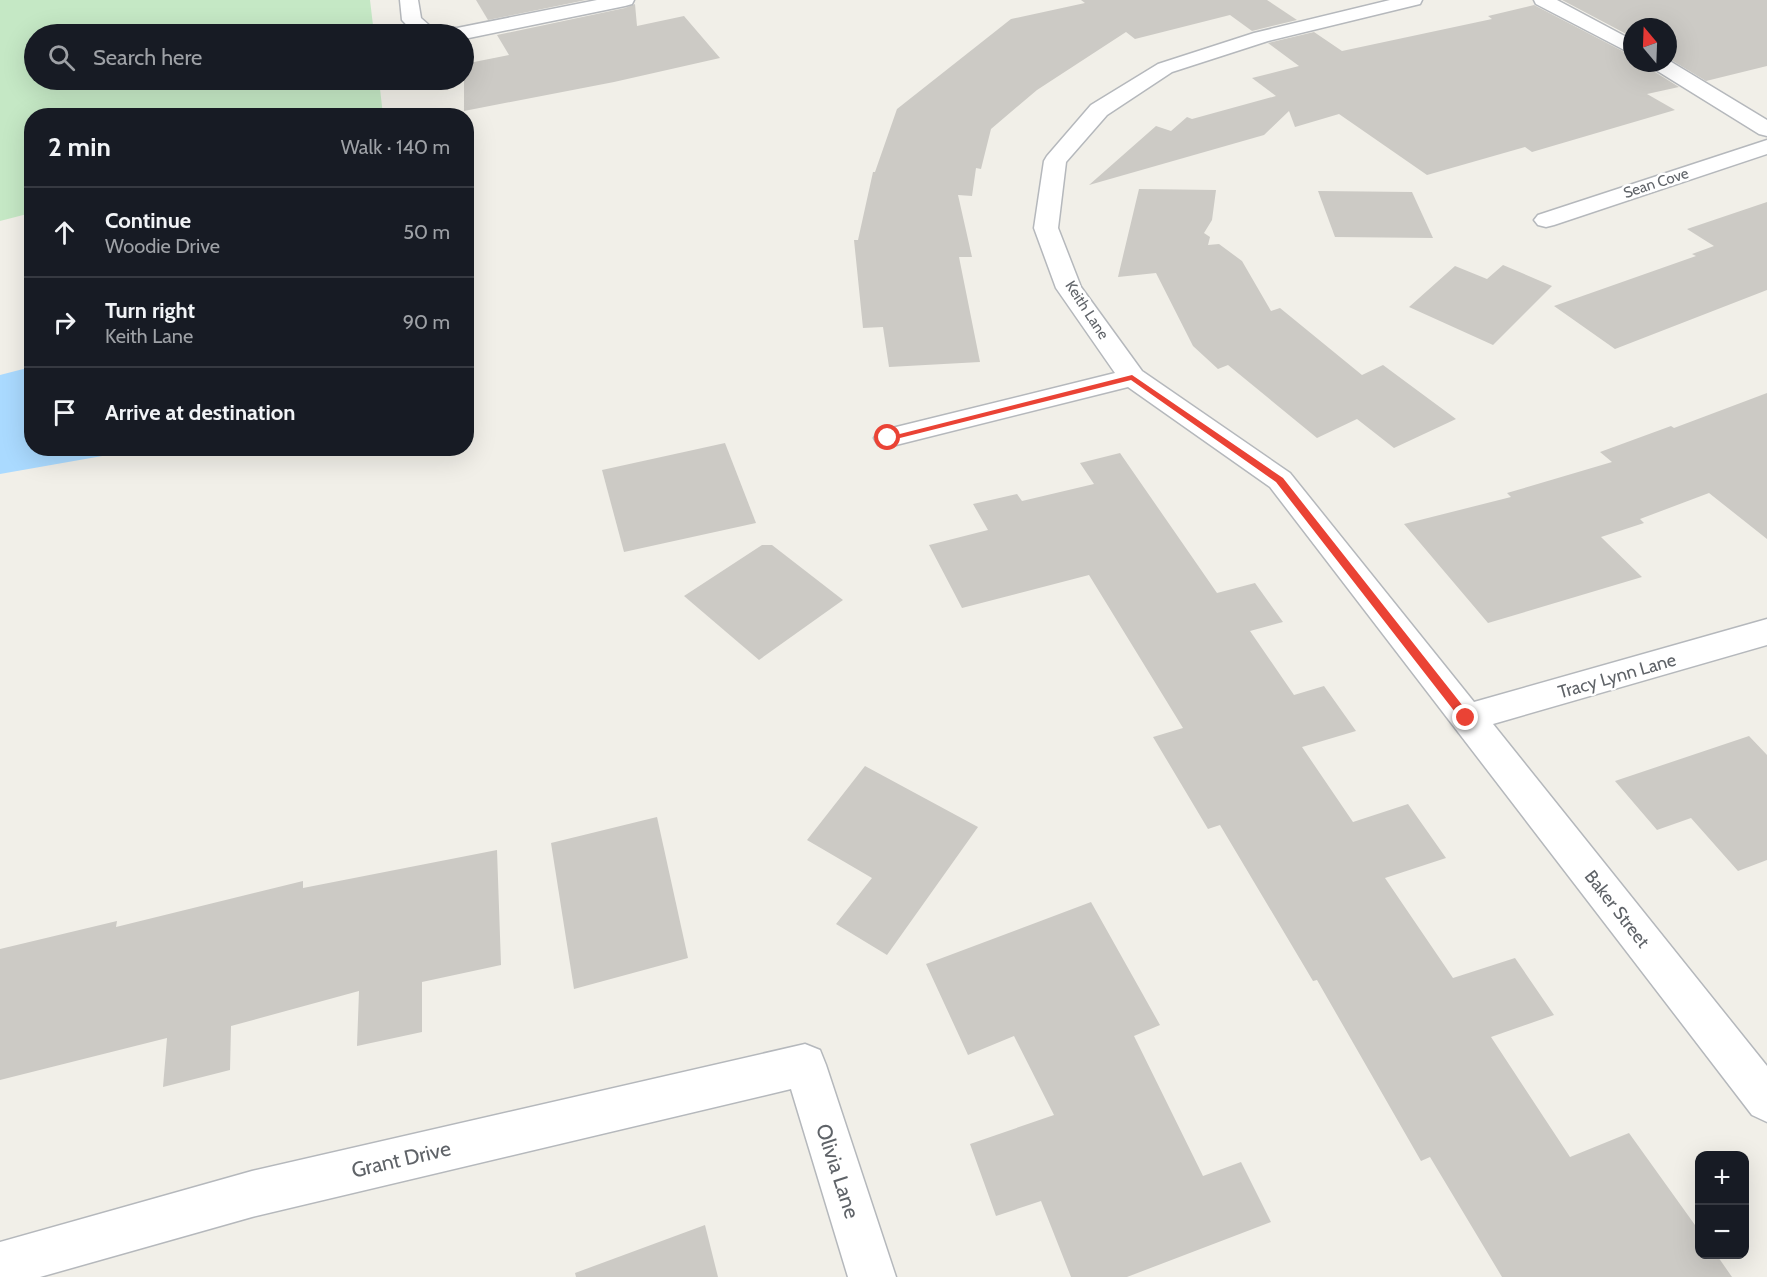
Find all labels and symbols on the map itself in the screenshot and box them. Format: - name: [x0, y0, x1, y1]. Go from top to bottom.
- north arrow: [1623, 18, 1677, 72]
- street label: Sean Cove: [1621, 164, 1691, 202]
- street label: Keith Lane: [1061, 277, 1113, 343]
- route start: [874, 424, 900, 450]
- street label: Tracy Lynn Lane: [1556, 649, 1678, 703]
- route end: [1452, 704, 1478, 730]
- street label: Baker Street: [1580, 866, 1654, 952]
- street label: Olivia Lane: [811, 1120, 865, 1222]
- street label: Grant Drive: [349, 1135, 453, 1183]

